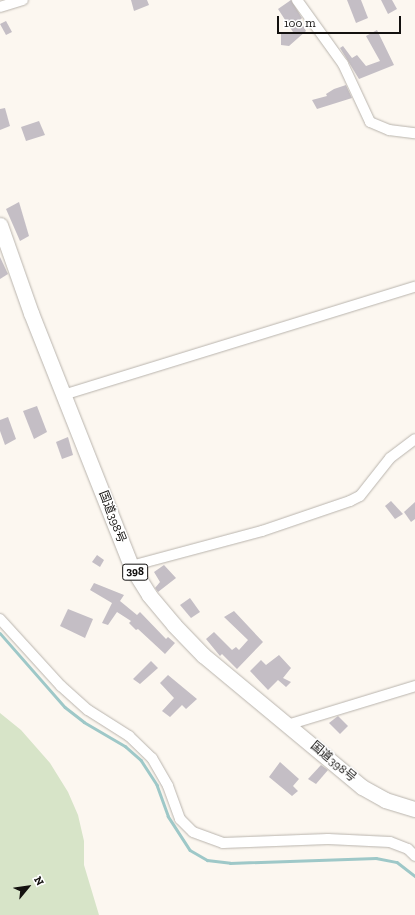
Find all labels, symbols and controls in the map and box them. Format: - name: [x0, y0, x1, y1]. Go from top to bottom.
- scale bar: [279, 8, 403, 34]
- text: 100 m: [284, 16, 316, 30]
- street label: 国道398号: [95, 489, 129, 545]
- road number: 398: [122, 563, 148, 581]
- street label: 国道398号: [307, 739, 359, 785]
- north arrow: [8, 867, 48, 907]
- text: N: [31, 874, 47, 888]

